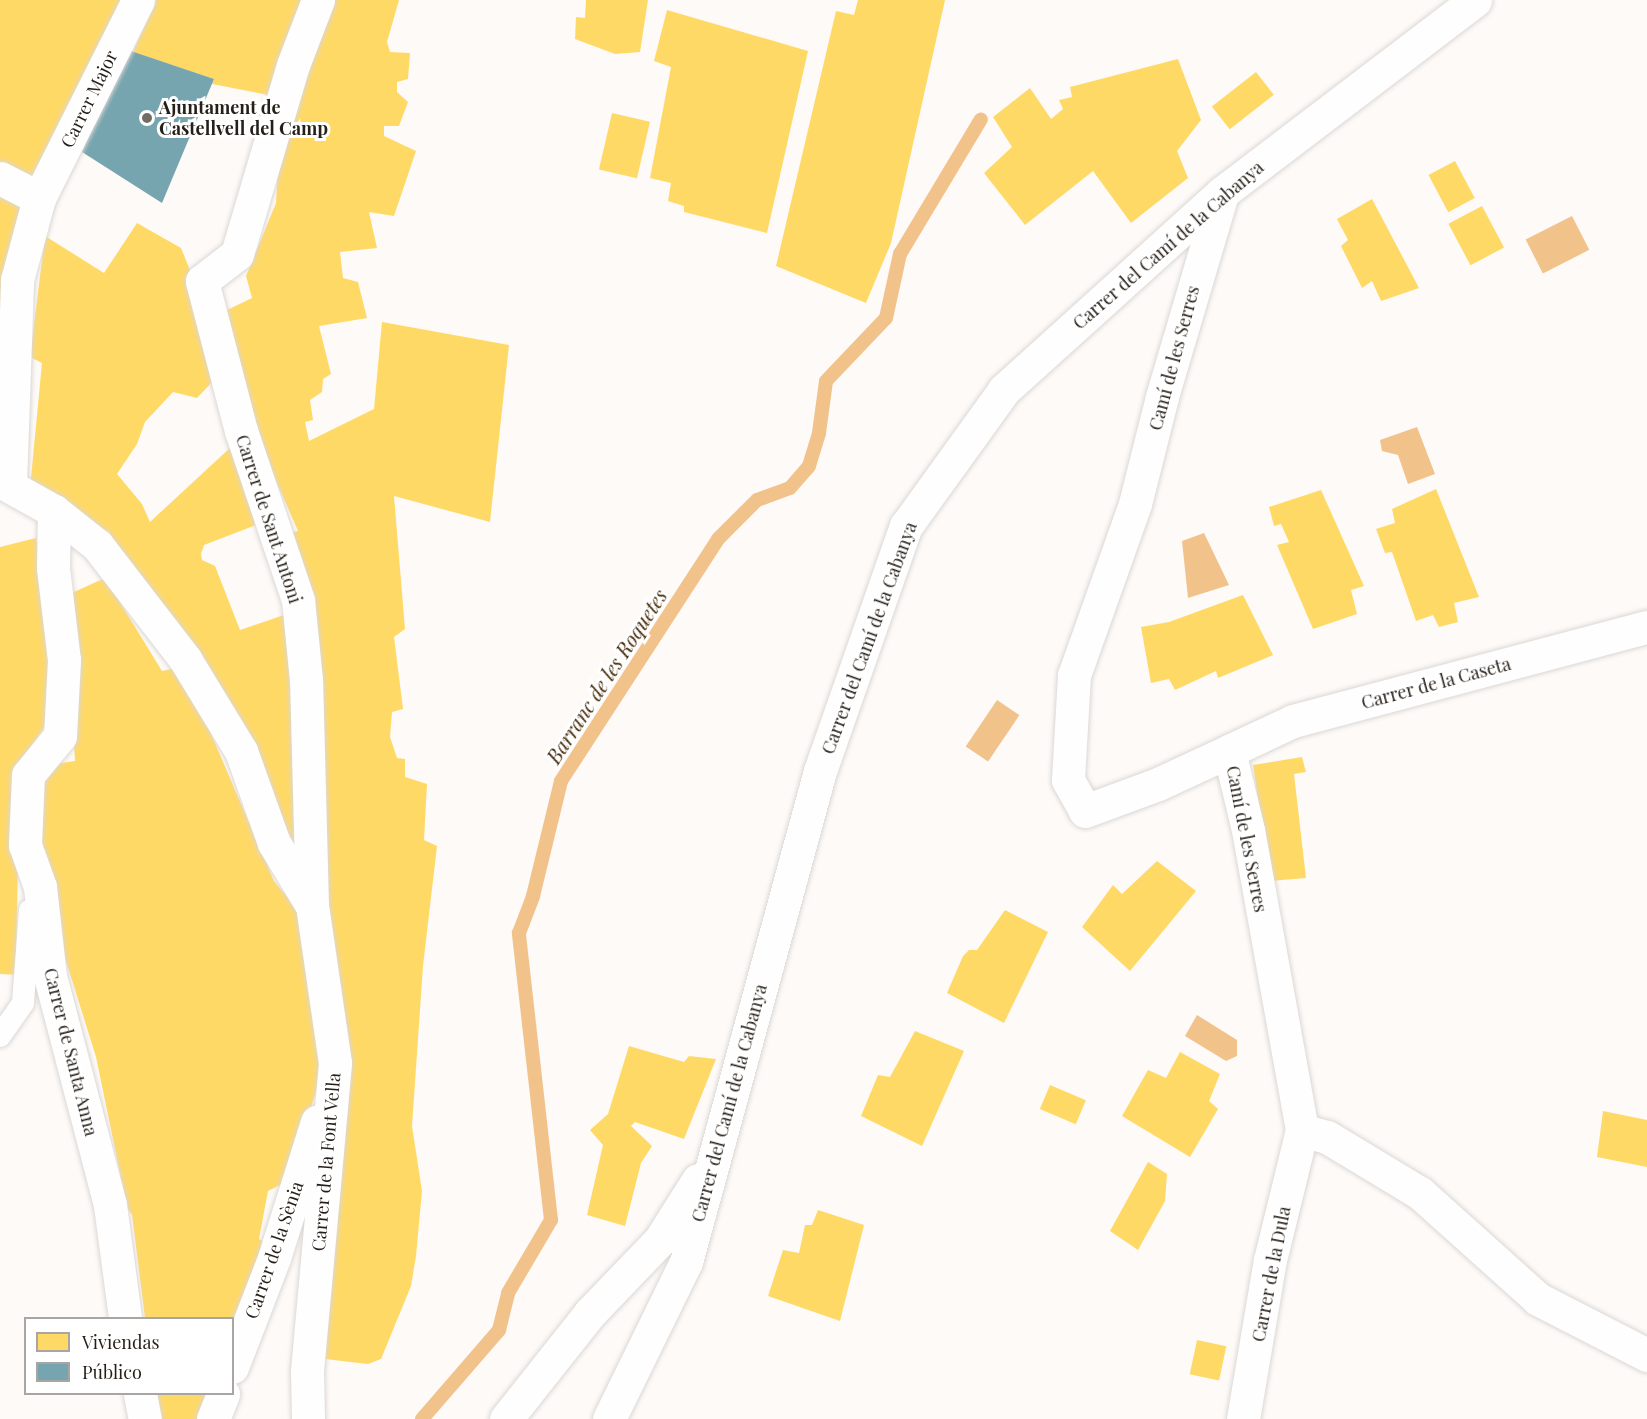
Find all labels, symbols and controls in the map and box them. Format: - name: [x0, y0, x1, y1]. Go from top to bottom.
- street label: Carrer Major: [56, 47, 122, 151]
- place label: Ajuntament de Castellvell del Camp: [159, 97, 328, 140]
- marker: Ajuntament de Castellvell del Camp: [140, 111, 154, 125]
- street label: Carrer del Camí de la Cabanya: [1068, 156, 1268, 334]
- street label: Camí de les Serres: [1144, 283, 1204, 433]
- street label: Carrer de Sant Antoni: [231, 431, 307, 607]
- street label: Carrer del Camí de la Cabanya: [817, 518, 921, 758]
- water label: Barranc de les Roquetes: [541, 584, 671, 768]
- street label: Carrer de la Caseta: [1358, 652, 1514, 714]
- street label: Camí de les Serres: [1222, 764, 1272, 914]
- street label: Carrer de Santa Anna: [40, 965, 102, 1139]
- street label: Carrer del Camí de la Cabanya: [687, 981, 771, 1225]
- street label: Carrer de la Font Vella: [307, 1071, 345, 1253]
- street label: Carrer de la Sènia: [240, 1178, 308, 1322]
- street label: Carrer de la Dula: [1247, 1204, 1295, 1344]
- legend: [24, 1317, 234, 1395]
- text: Viviendas: [82, 1330, 160, 1354]
- text: Público: [82, 1360, 142, 1384]

